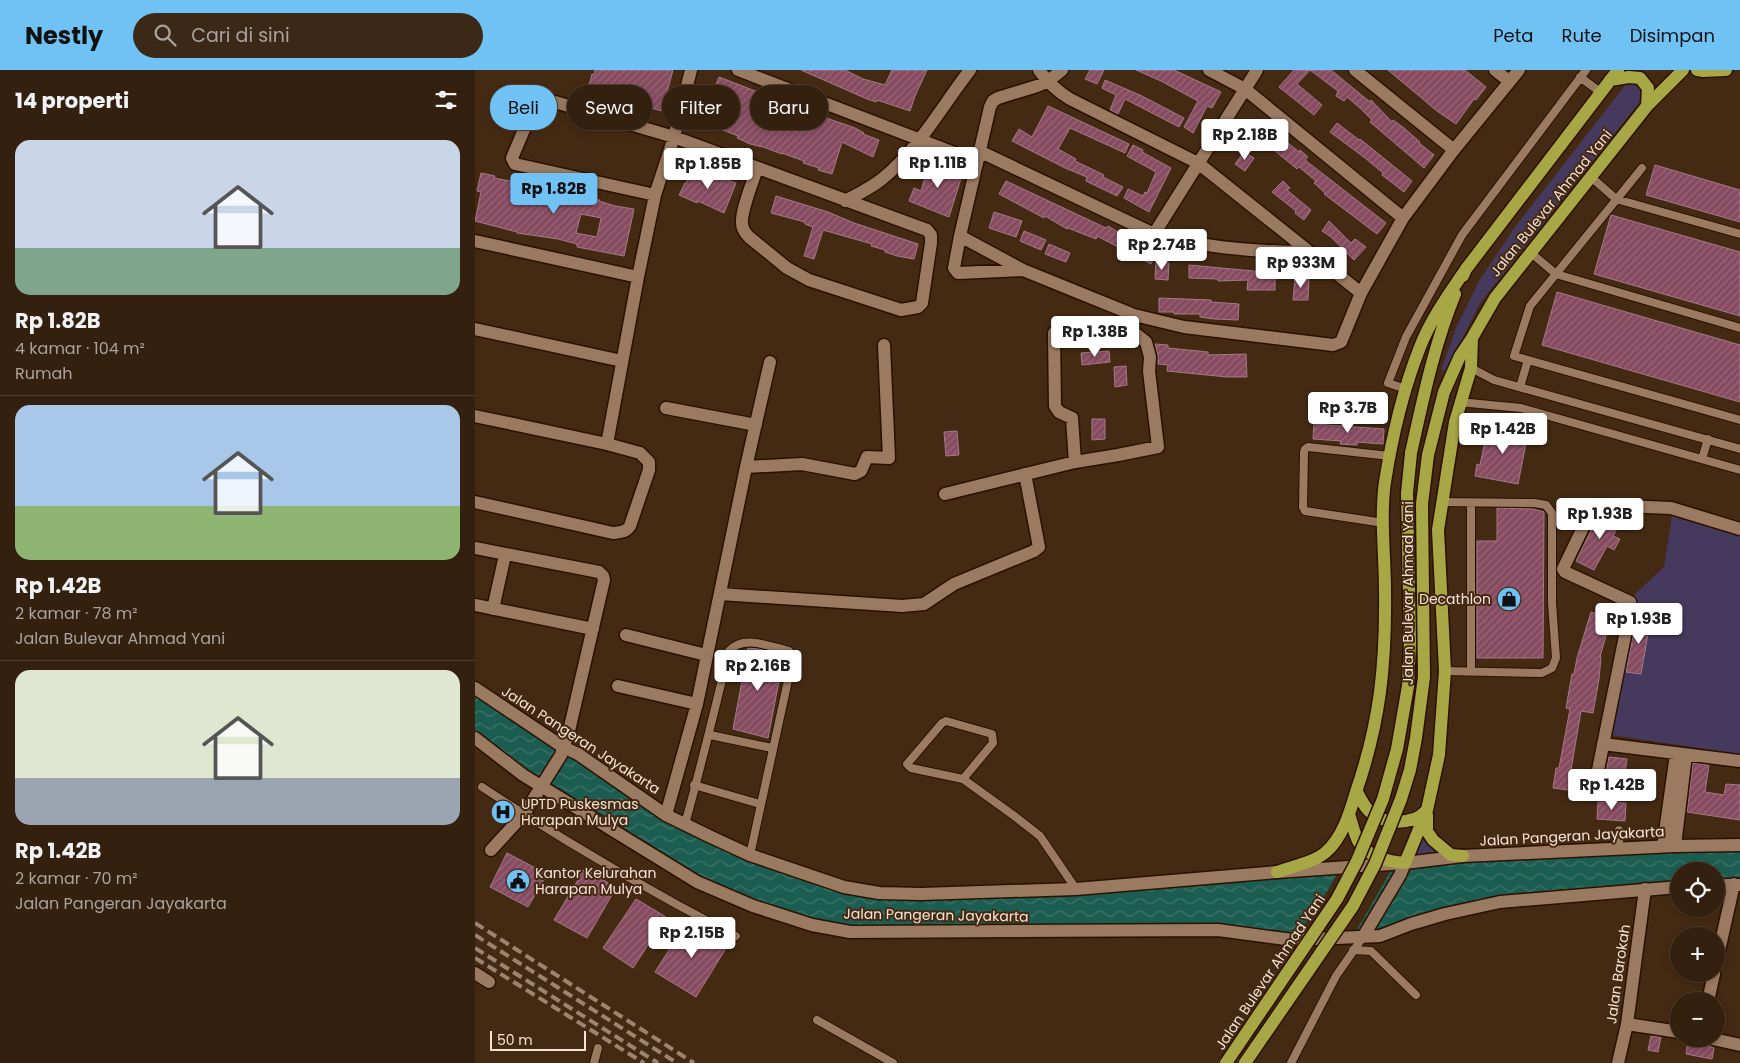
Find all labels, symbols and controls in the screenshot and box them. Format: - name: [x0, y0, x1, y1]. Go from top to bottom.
- search box: [133, 13, 483, 58]
- text: Nestly: [25, 19, 103, 52]
- icon: search: [151, 21, 179, 49]
- text: Cari di sini: [191, 22, 290, 49]
- text: Peta: [1493, 23, 1533, 48]
- text: Rute: [1561, 23, 1602, 48]
- text: Disimpan: [1630, 23, 1715, 48]
- chip: Beli: [490, 85, 557, 130]
- chip: Sewa: [567, 85, 652, 130]
- chip: Filter: [662, 85, 740, 130]
- chip: Baru: [750, 85, 828, 130]
- text: 14 properti: [15, 86, 129, 115]
- icon: filters: [432, 86, 460, 114]
- pin: Rp 2.18B: [1193, 118, 1297, 161]
- text: Rp 2.18B: [1212, 123, 1278, 146]
- street label: Jalan Bulevar Ahmad Yani: [1485, 125, 1617, 281]
- pin: Rp 1.11B: [886, 146, 990, 189]
- pin: Rp 1.85B: [656, 148, 760, 190]
- text: Rp 1.11B: [909, 151, 967, 174]
- text: Rp 1.85B: [675, 152, 741, 175]
- icon: home: [193, 172, 283, 262]
- pin: Rp 1.82B: [502, 172, 606, 215]
- text: Rp 1.82B: [521, 177, 587, 200]
- pin: Rp 2.74B: [1110, 228, 1214, 271]
- text: Rp 2.74B: [1128, 233, 1196, 256]
- pin: Rp 933M: [1255, 246, 1347, 289]
- text: Rp 933M: [1267, 251, 1335, 274]
- text: Rp 1.82B: [15, 306, 101, 335]
- pin: Rp 1.38B: [1043, 316, 1147, 358]
- text: Rp 1.38B: [1062, 320, 1128, 343]
- text: 4 kamar · 104 m²: [15, 337, 145, 360]
- text: Rumah: [15, 362, 73, 385]
- pin: Rp 3.7B: [1302, 392, 1394, 434]
- text: Rp 3.7B: [1319, 396, 1377, 419]
- pin: Rp 1.42B: [1451, 412, 1555, 455]
- text: Rp 1.42B: [1470, 417, 1536, 440]
- icon: home: [193, 438, 283, 528]
- pin: Rp 1.93B: [1548, 498, 1652, 540]
- street label: Jalan Bulevar Ahmad Yani: [1398, 501, 1418, 685]
- text: Rp 1.93B: [1567, 502, 1633, 525]
- text: Rp 1.42B: [15, 571, 101, 600]
- shop icon: Decathlon: [1496, 586, 1522, 612]
- place label: Decathlon: [1419, 589, 1491, 609]
- text: 2 kamar · 78 m²: [15, 602, 138, 625]
- pin: Rp 1.93B: [1587, 602, 1691, 645]
- text: Rp 1.93B: [1606, 607, 1672, 630]
- text: Jalan Bulevar Ahmad Yani: [15, 627, 225, 650]
- pin: Rp 2.16B: [706, 650, 810, 692]
- text: Rp 2.16B: [725, 654, 791, 677]
- street label: Jalan Pangeran Jayakarta: [498, 681, 664, 799]
- icon: home: [193, 703, 283, 793]
- pin: Rp 1.42B: [1560, 768, 1664, 811]
- text: Rp 1.42B: [1579, 773, 1645, 796]
- place label: UPTD Puskesmas Harapan Mulya: [521, 794, 639, 830]
- hospital icon: UPTD Puskesmas Harapan Mulya: [490, 799, 516, 825]
- street label: Jalan Pangeran Jayakarta: [1479, 821, 1665, 851]
- text: Rp 1.42B: [15, 836, 101, 865]
- map controls: [1670, 862, 1725, 1047]
- button: locate: [1670, 862, 1725, 917]
- place label: Kantor Kelurahan Harapan Mulya: [535, 863, 656, 899]
- text: 2 kamar · 70 m²: [15, 867, 138, 890]
- public building icon: Kantor Kelurahan Harapan Mulya: [505, 868, 531, 894]
- street label: Jalan Bulevar Ahmad Yani: [1210, 890, 1330, 1054]
- text: Jalan Pangeran Jayakarta: [15, 892, 227, 915]
- street label: Jalan Pangeran Jayakarta: [843, 903, 1029, 927]
- pin: Rp 2.15B: [640, 916, 744, 959]
- text: Rp 2.15B: [659, 921, 725, 944]
- street label: Jalan Barokah: [1601, 923, 1635, 1025]
- button: +: [1670, 927, 1725, 982]
- button: −: [1670, 992, 1725, 1047]
- scale bar: [490, 1028, 586, 1051]
- text: 50 m: [497, 1030, 533, 1050]

